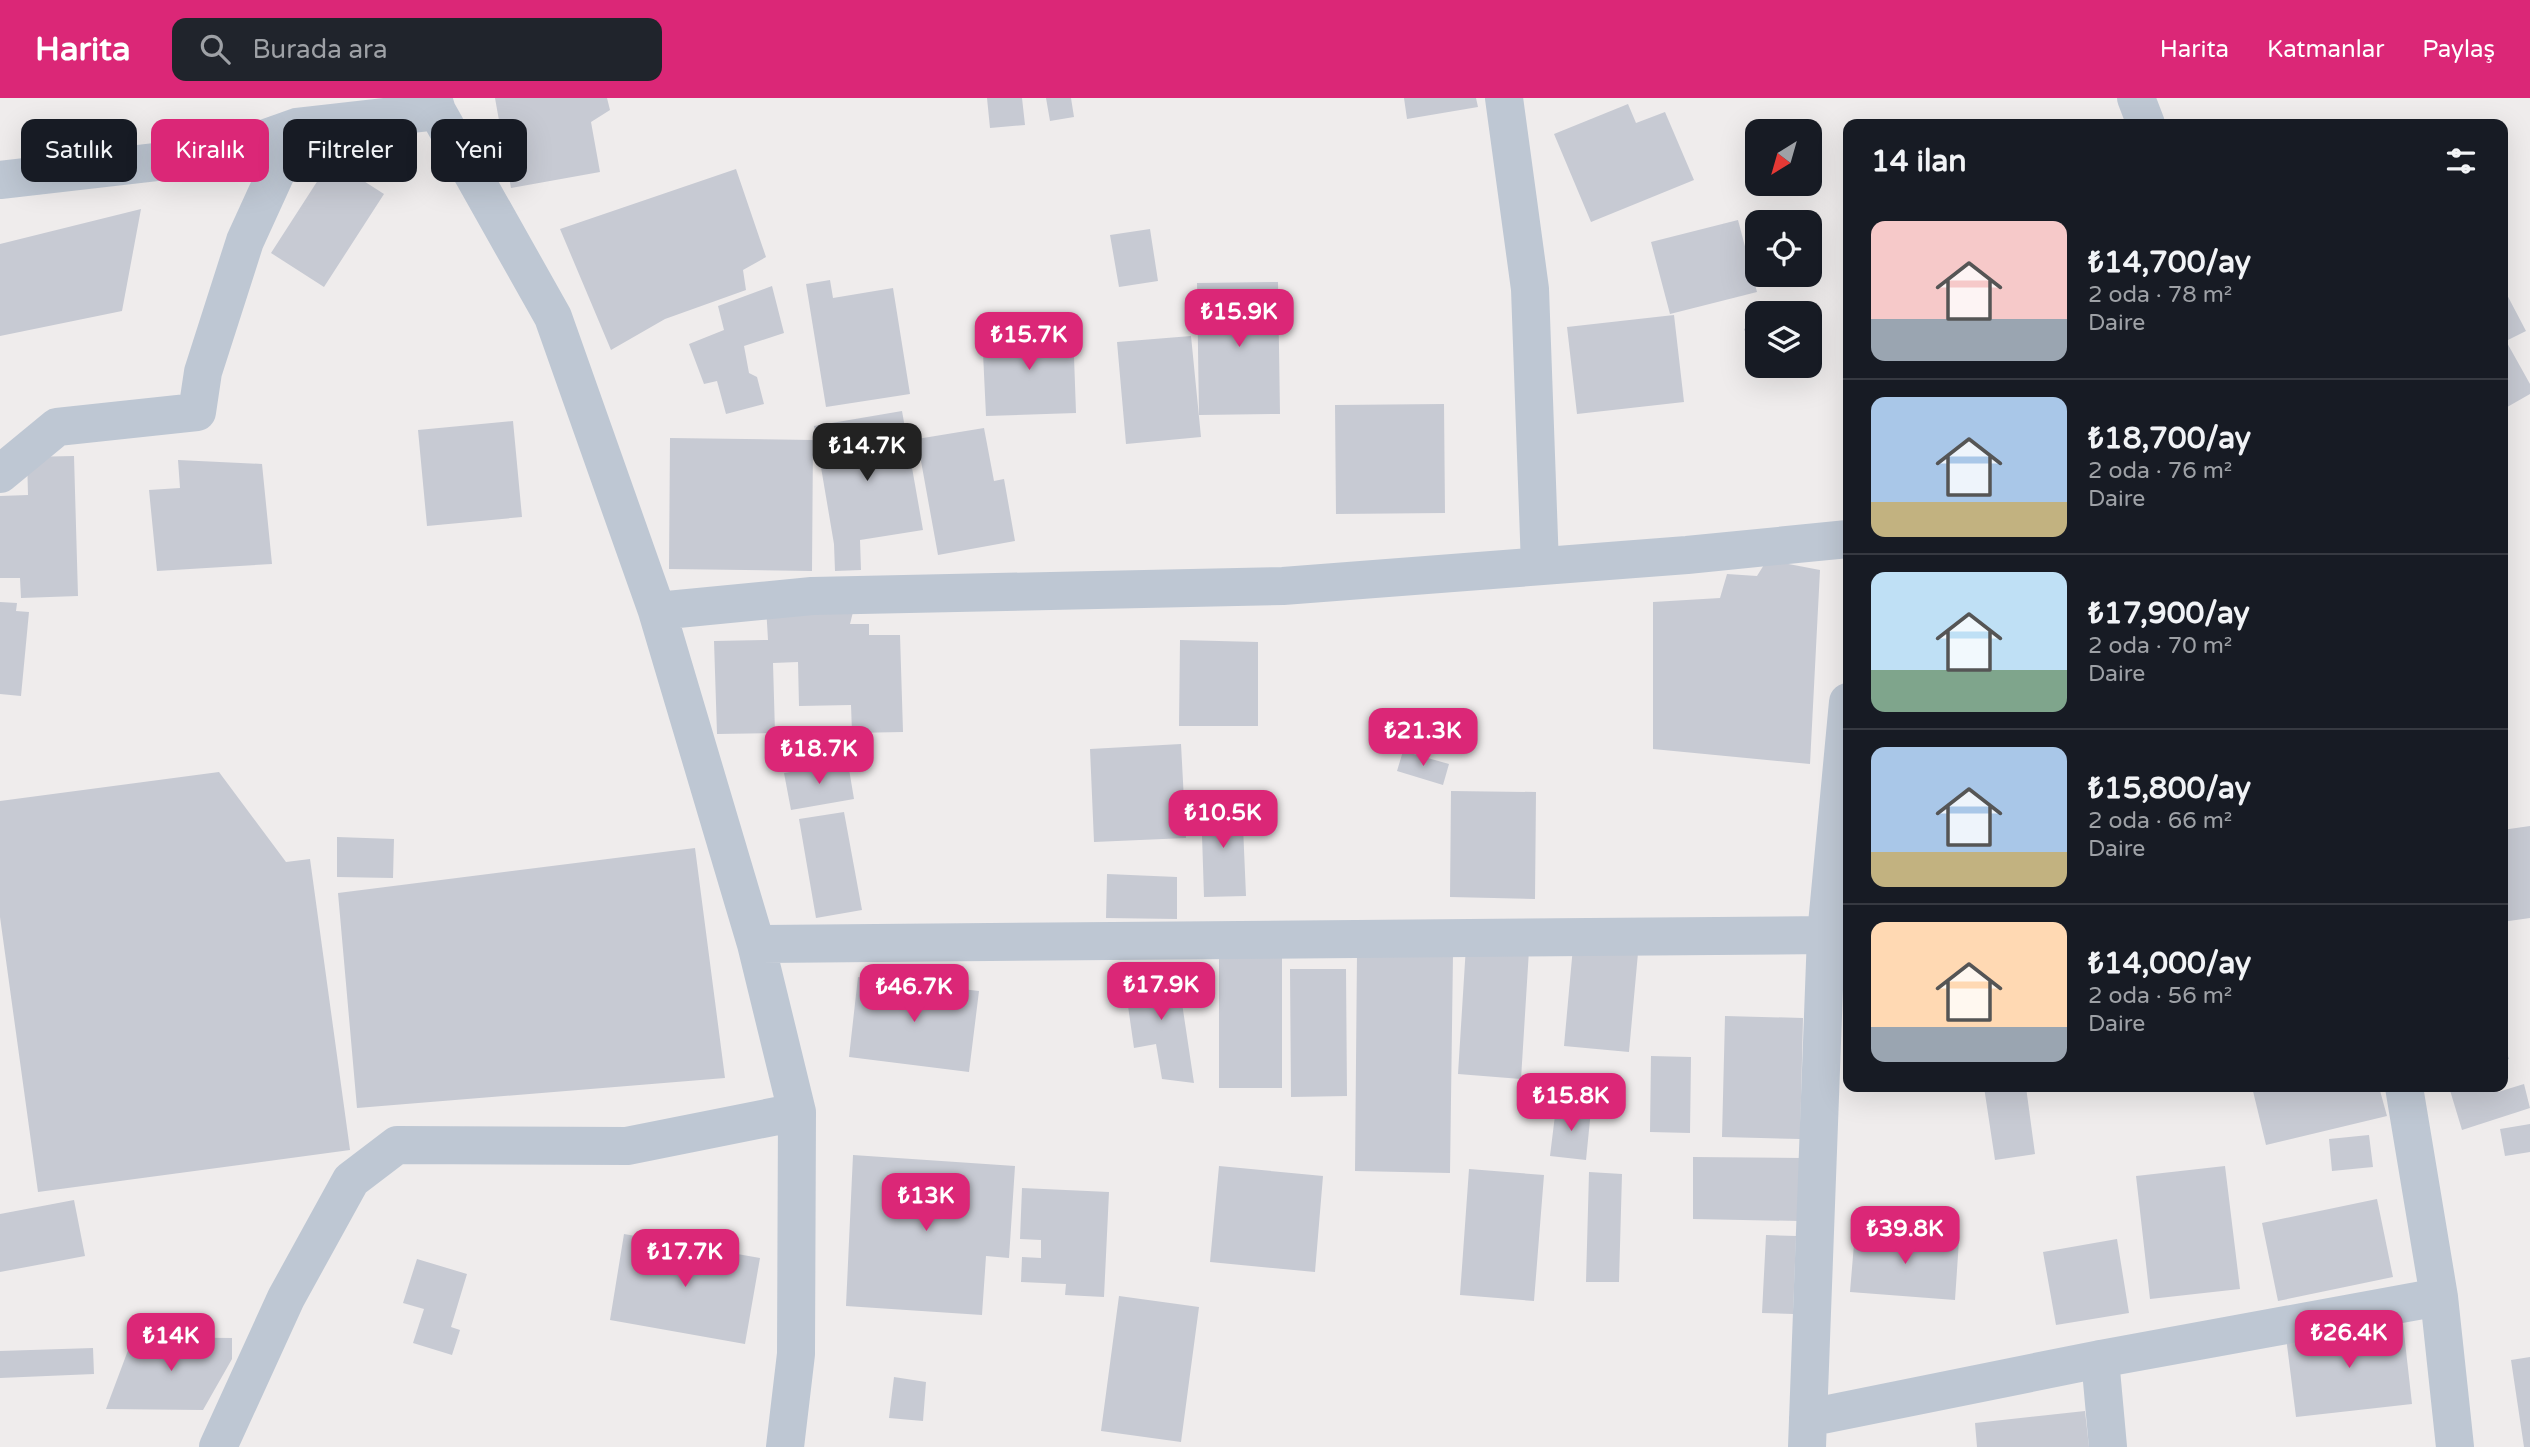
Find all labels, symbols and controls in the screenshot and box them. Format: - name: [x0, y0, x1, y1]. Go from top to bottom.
- search box: [172, 18, 662, 81]
- text: Harita: [35, 30, 130, 69]
- icon: search: [196, 30, 234, 68]
- text: Burada ara: [252, 34, 388, 65]
- text: Harita: [2160, 35, 2229, 64]
- text: Katmanlar: [2267, 35, 2384, 64]
- text: Paylaş: [2422, 35, 2495, 64]
- chip: Satılık: [21, 119, 137, 182]
- chip: Kiralık: [151, 119, 269, 182]
- chip: Filtreler: [283, 119, 417, 182]
- chip: Yeni: [431, 119, 527, 182]
- north arrow: [1745, 119, 1822, 196]
- map controls: [1745, 119, 1822, 378]
- icon: filters: [2442, 142, 2480, 180]
- text: 14 ilan: [1871, 143, 1967, 180]
- button: locate: [1745, 210, 1822, 287]
- text: ₺14,700/ay: [2088, 244, 2251, 281]
- icon: home: [1927, 249, 2011, 333]
- text: 2 oda · 78 m²: [2088, 281, 2232, 309]
- pin: ₺15.9K: [1182, 289, 1296, 349]
- text: ₺15.9K: [1201, 298, 1277, 326]
- button: layers: [1745, 301, 1822, 378]
- text: Daire: [2088, 309, 2145, 337]
- pin: ₺15.7K: [972, 313, 1086, 372]
- text: ₺15.7K: [991, 321, 1067, 349]
- text: ₺18,700/ay: [2088, 420, 2251, 457]
- pin: ₺14.7K: [810, 424, 924, 483]
- icon: home: [1927, 425, 2011, 509]
- text: ₺14.7K: [829, 432, 905, 460]
- text: 2 oda · 76 m²: [2088, 457, 2232, 485]
- text: Daire: [2088, 485, 2145, 513]
- text: ₺17,900/ay: [2088, 595, 2250, 632]
- icon: home: [1927, 600, 2011, 684]
- text: 2 oda · 70 m²: [2088, 632, 2232, 660]
- text: Daire: [2088, 660, 2145, 688]
- pin: ₺21.3K: [1366, 708, 1480, 768]
- text: ₺21.3K: [1385, 717, 1461, 745]
- pin: ₺18.7K: [762, 726, 876, 786]
- text: ₺18.7K: [781, 735, 857, 763]
- text: ₺15,800/ay: [2088, 770, 2251, 807]
- icon: home: [1927, 775, 2011, 859]
- pin: ₺10.5K: [1166, 790, 1280, 850]
- text: ₺10.5K: [1185, 799, 1261, 827]
- text: 2 oda · 66 m²: [2088, 807, 2232, 835]
- text: Daire: [2088, 835, 2145, 863]
- text: ₺14,000/ay: [2088, 945, 2251, 982]
- icon: home: [1927, 950, 2011, 1034]
- pin: ₺17.9K: [1104, 962, 1218, 1022]
- pin: ₺46.7K: [857, 964, 971, 1024]
- text: ₺17.9K: [1123, 971, 1199, 999]
- text: ₺46.7K: [876, 973, 952, 1001]
- text: 2 oda · 56 m²: [2088, 982, 2232, 1010]
- text: Daire: [2088, 1010, 2145, 1038]
- pin: ₺15.8K: [1514, 1074, 1628, 1133]
- text: ₺15.8K: [1533, 1082, 1609, 1110]
- pin: ₺13K: [885, 1174, 967, 1233]
- text: ₺13K: [898, 1182, 954, 1210]
- pin: ₺39.8K: [1848, 1206, 1962, 1266]
- text: ₺39.8K: [1867, 1215, 1943, 1243]
- pin: ₺17.7K: [628, 1230, 742, 1289]
- text: ₺17.7K: [647, 1238, 723, 1266]
- pin: ₺26.4K: [2292, 1310, 2406, 1370]
- pin: ₺14K: [130, 1314, 212, 1373]
- text: ₺26.4K: [2311, 1319, 2387, 1347]
- text: ₺14K: [143, 1322, 199, 1350]

